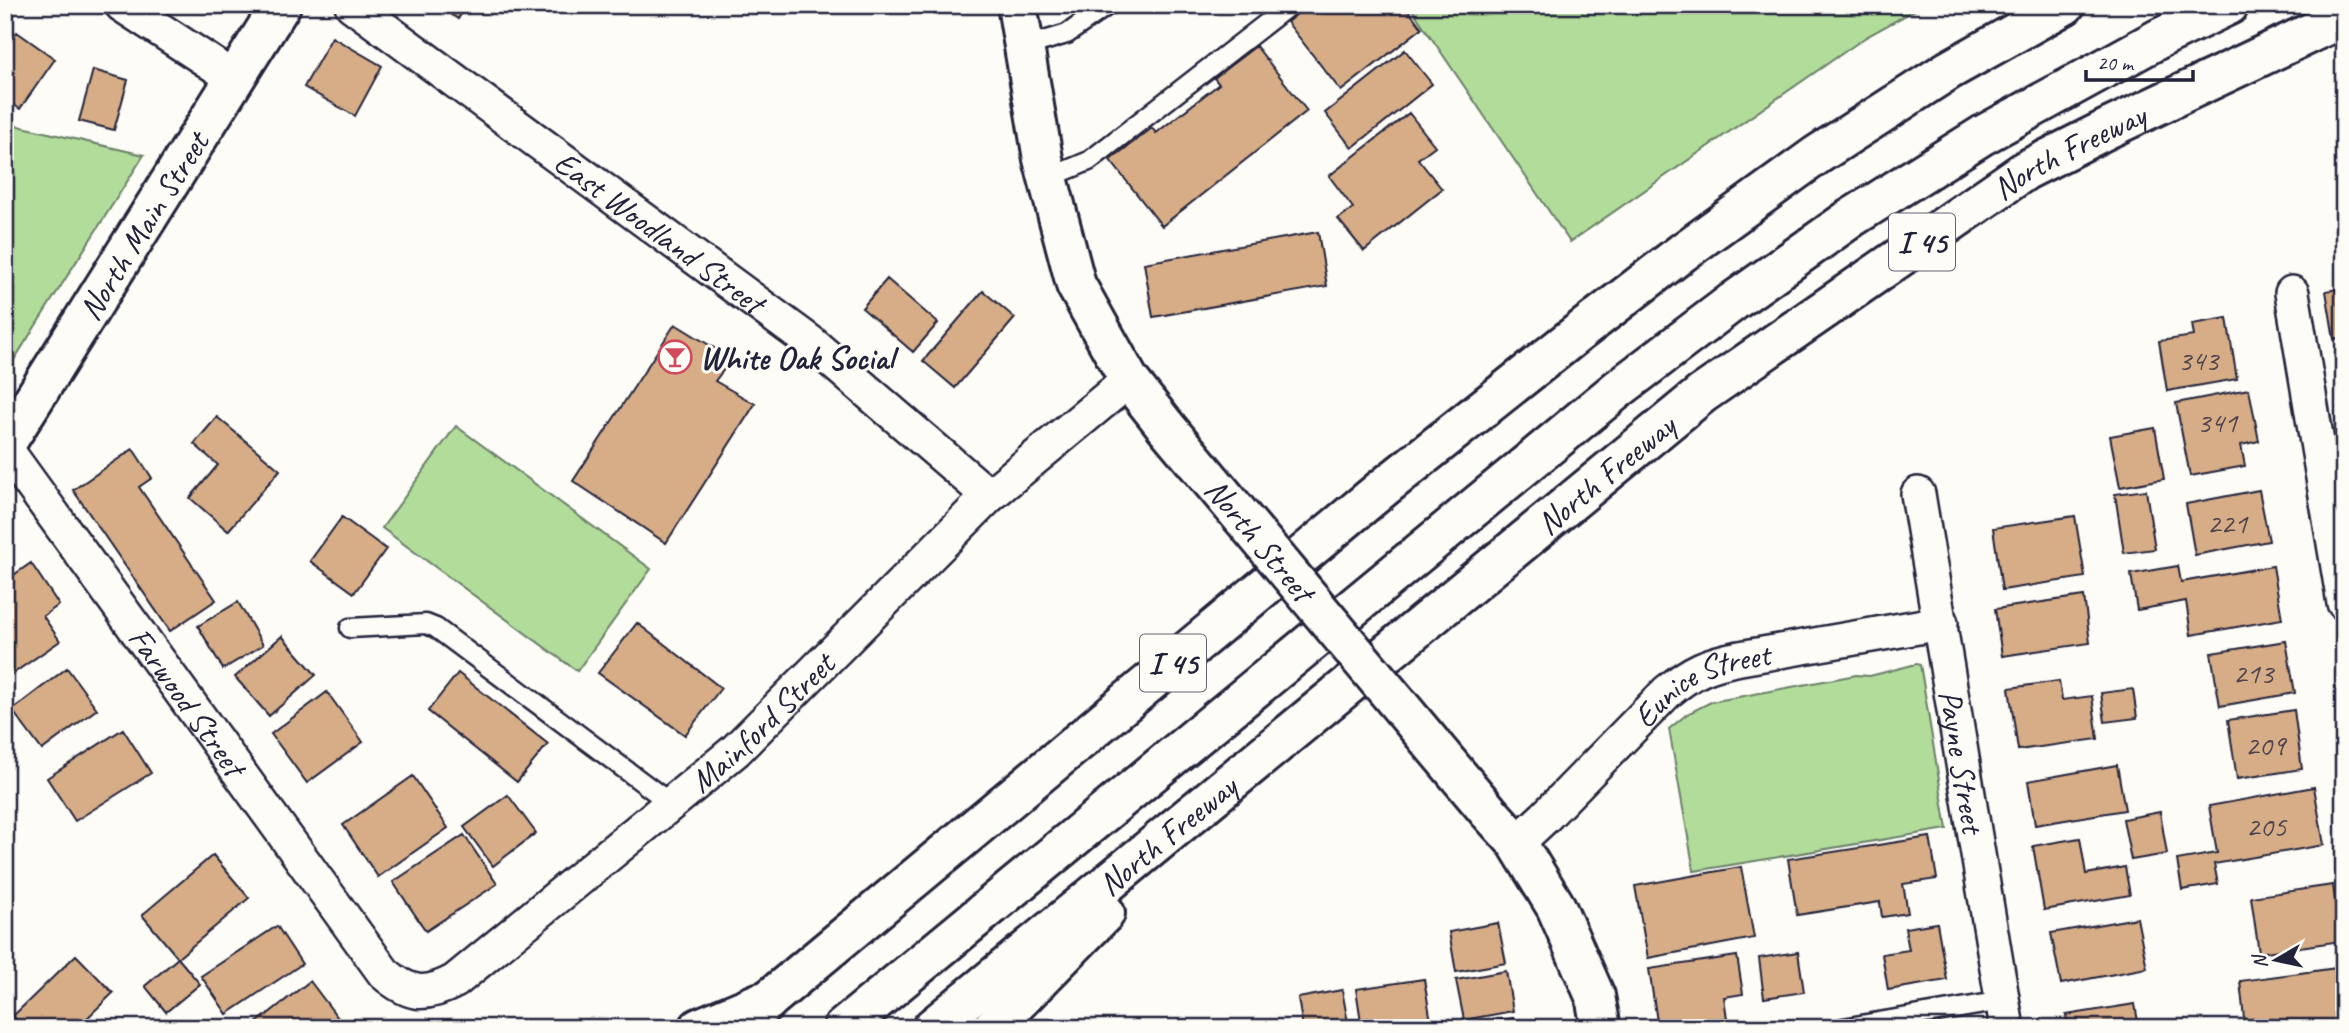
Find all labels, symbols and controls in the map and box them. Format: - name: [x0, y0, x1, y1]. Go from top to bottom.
- scale bar: [2086, 38, 2193, 82]
- text: 20 m: [2097, 50, 2135, 76]
- street label: North Freeway: [1984, 93, 2155, 209]
- street label: North Main Street: [69, 122, 220, 328]
- street label: East Woodland Street: [546, 141, 775, 326]
- road number: I 45: [1889, 214, 1955, 270]
- place label: White Oak Social: [700, 337, 900, 379]
- bar icon: White Oak Social: [656, 338, 694, 376]
- house number: 343: [2178, 341, 2221, 379]
- street label: North Freeway: [1528, 403, 1686, 544]
- house number: 341: [2197, 403, 2239, 441]
- street label: North Street: [1196, 469, 1326, 613]
- house number: 221: [2207, 504, 2249, 542]
- street label: Farwood Street: [119, 619, 257, 788]
- street label: Eunice Street: [1624, 633, 1776, 737]
- road number: I 45: [1140, 634, 1206, 692]
- street label: Mainford Street: [681, 642, 845, 802]
- house number: 213: [2233, 654, 2276, 692]
- street label: Payne Street: [1929, 687, 1995, 839]
- house number: 209: [2245, 726, 2288, 764]
- street label: North Freeway: [1089, 764, 1247, 905]
- house number: 205: [2246, 807, 2288, 845]
- north arrow: [2240, 925, 2310, 995]
- text: N: [2247, 952, 2273, 970]

